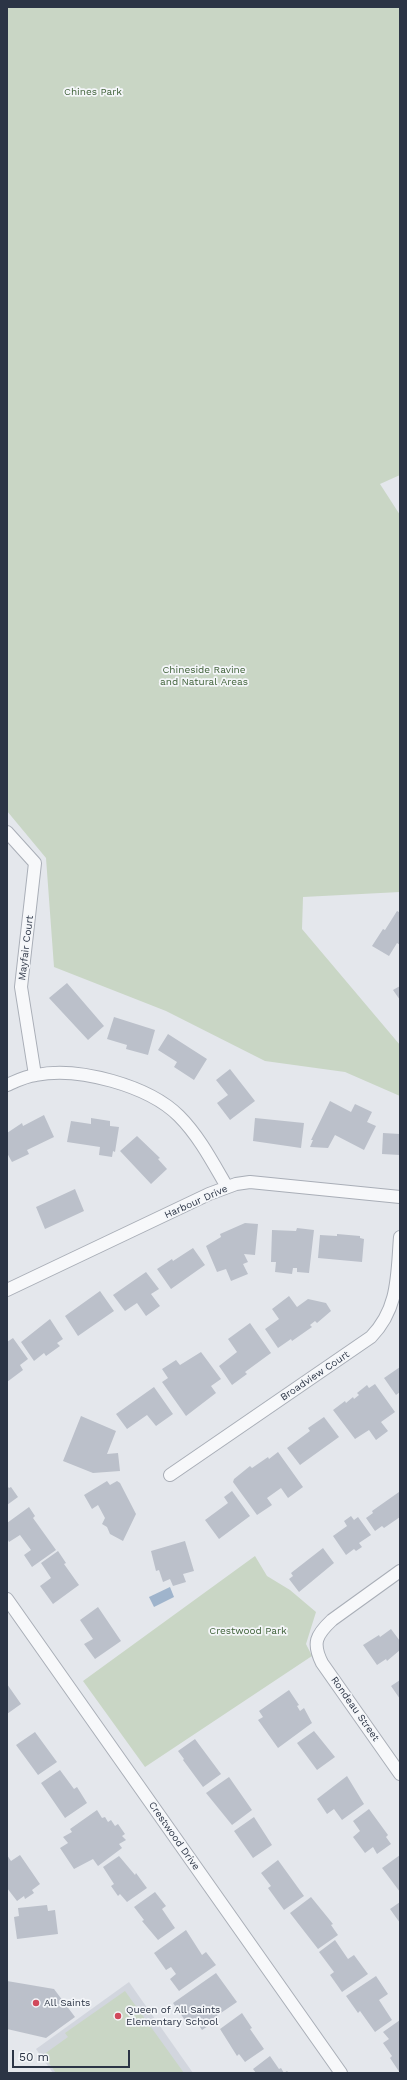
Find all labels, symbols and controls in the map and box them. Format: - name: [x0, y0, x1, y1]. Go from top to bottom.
- park label: Chines Park: [64, 86, 122, 98]
- park label: Chineside Ravine and Natural Areas: [160, 664, 248, 688]
- street label: Mayfair Court: [16, 915, 36, 981]
- street label: Harbour Drive: [163, 1183, 229, 1221]
- street label: Broadview Court: [278, 1348, 352, 1404]
- park label: Crestwood Park: [209, 1625, 287, 1637]
- street label: Rondeau Street: [328, 1674, 382, 1744]
- street label: Crestwood Drive: [146, 1799, 202, 1873]
- place label: All Saints: [44, 1997, 90, 2009]
- marker: All Saints: [31, 1998, 41, 2008]
- place label: Queen of All Saints Elementary School: [126, 2004, 220, 2028]
- marker: Queen of All Saints Elementary School: [113, 2011, 123, 2021]
- scale bar: [14, 2042, 132, 2068]
- text: 50 m: [19, 2050, 49, 2064]

